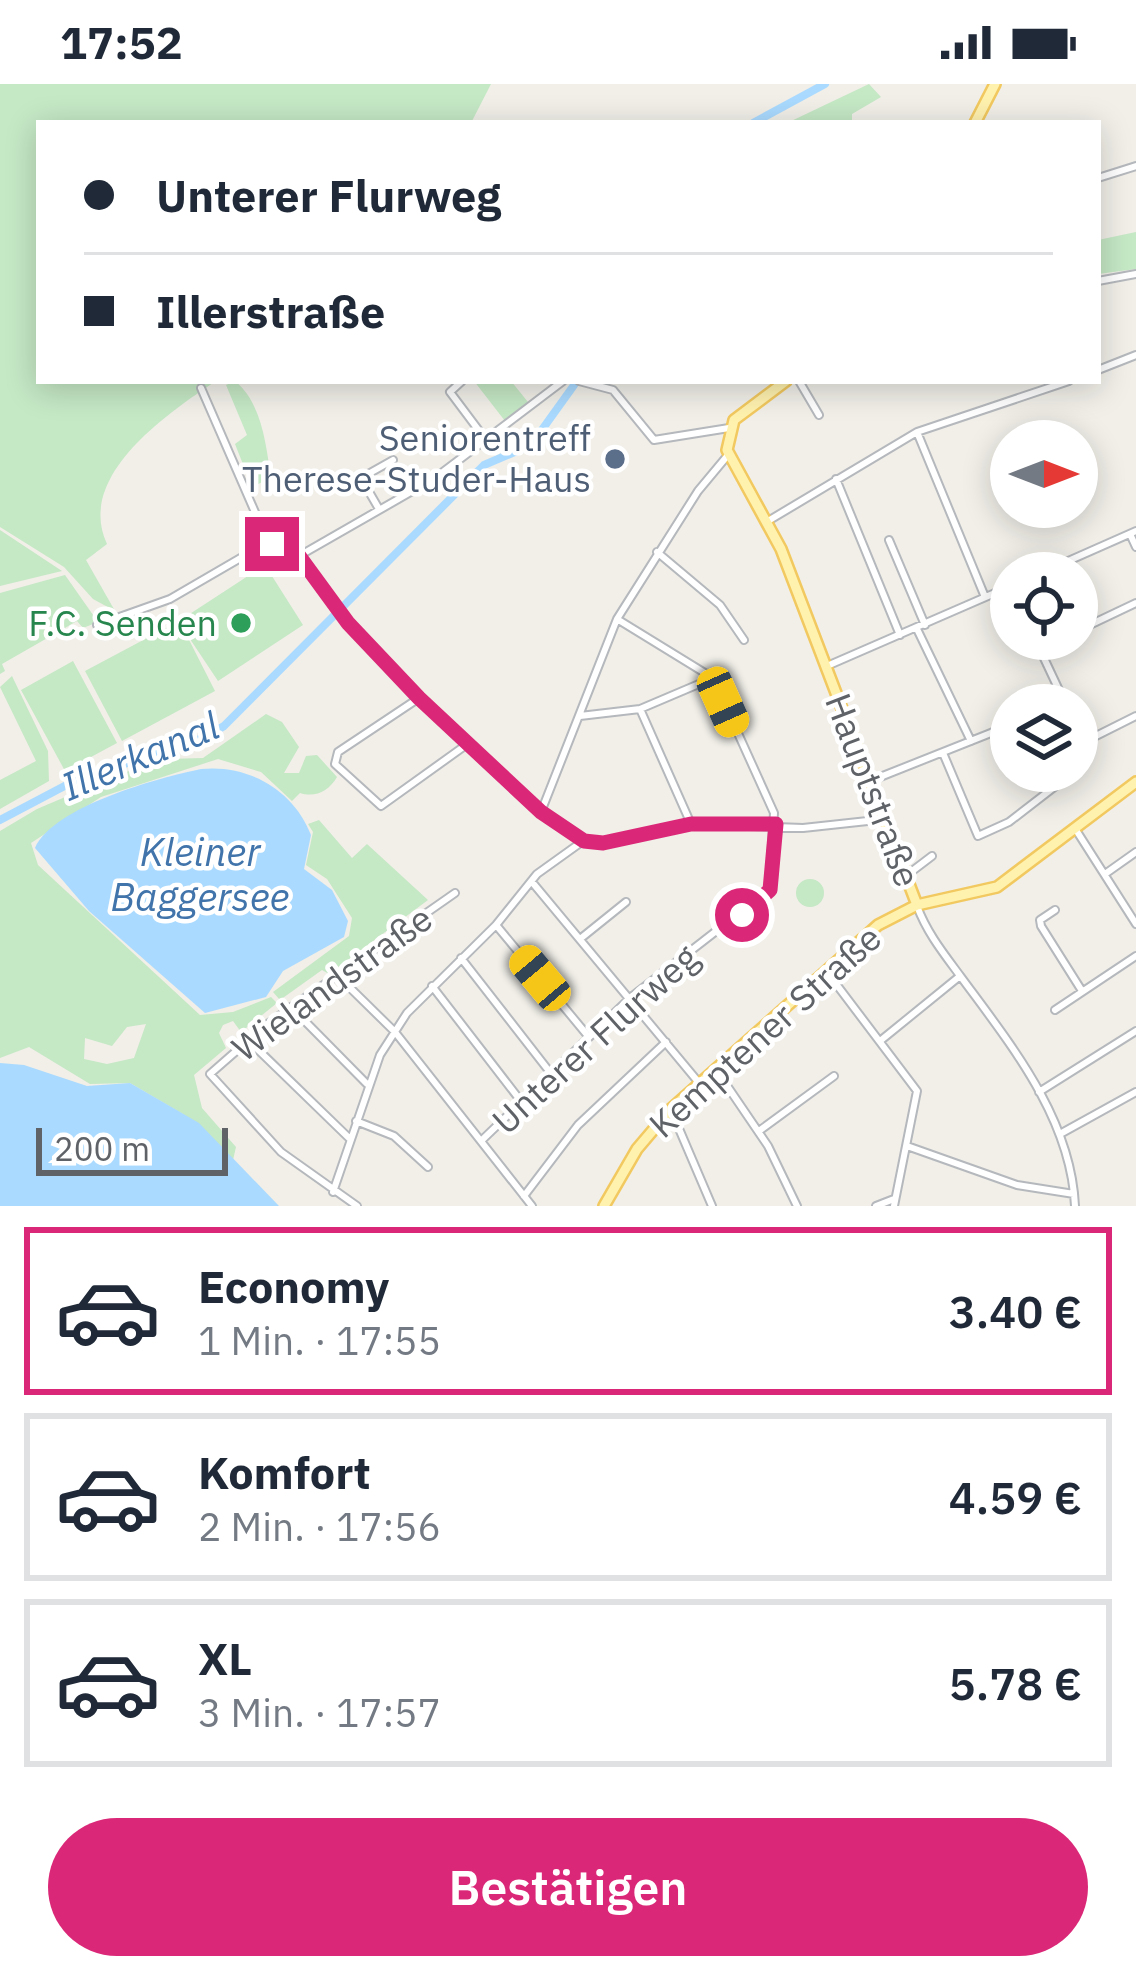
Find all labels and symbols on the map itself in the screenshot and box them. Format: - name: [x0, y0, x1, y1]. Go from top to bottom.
- place label: Seniorentreff Therese-Studer-Haus: [242, 414, 591, 502]
- north arrow: [990, 420, 1098, 528]
- marker: Seniorentreff Therese-Studer-Haus: [602, 446, 628, 472]
- route end: [245, 517, 299, 571]
- place label: F.C. Senden: [28, 599, 217, 646]
- marker: F.C. Senden: [228, 610, 254, 636]
- car: [692, 662, 754, 742]
- street label: Hauptstraße: [815, 686, 932, 893]
- water label: Illerkanal: [53, 699, 227, 812]
- water label: Kleiner Baggersee: [110, 826, 290, 922]
- route start: [715, 888, 769, 942]
- street label: Wielandstraße: [222, 894, 441, 1071]
- street label: Kemptener Straße: [639, 914, 891, 1147]
- street label: Unterer Flurweg: [482, 934, 708, 1144]
- car: [503, 939, 577, 1017]
- scale bar: [36, 1122, 228, 1175]

